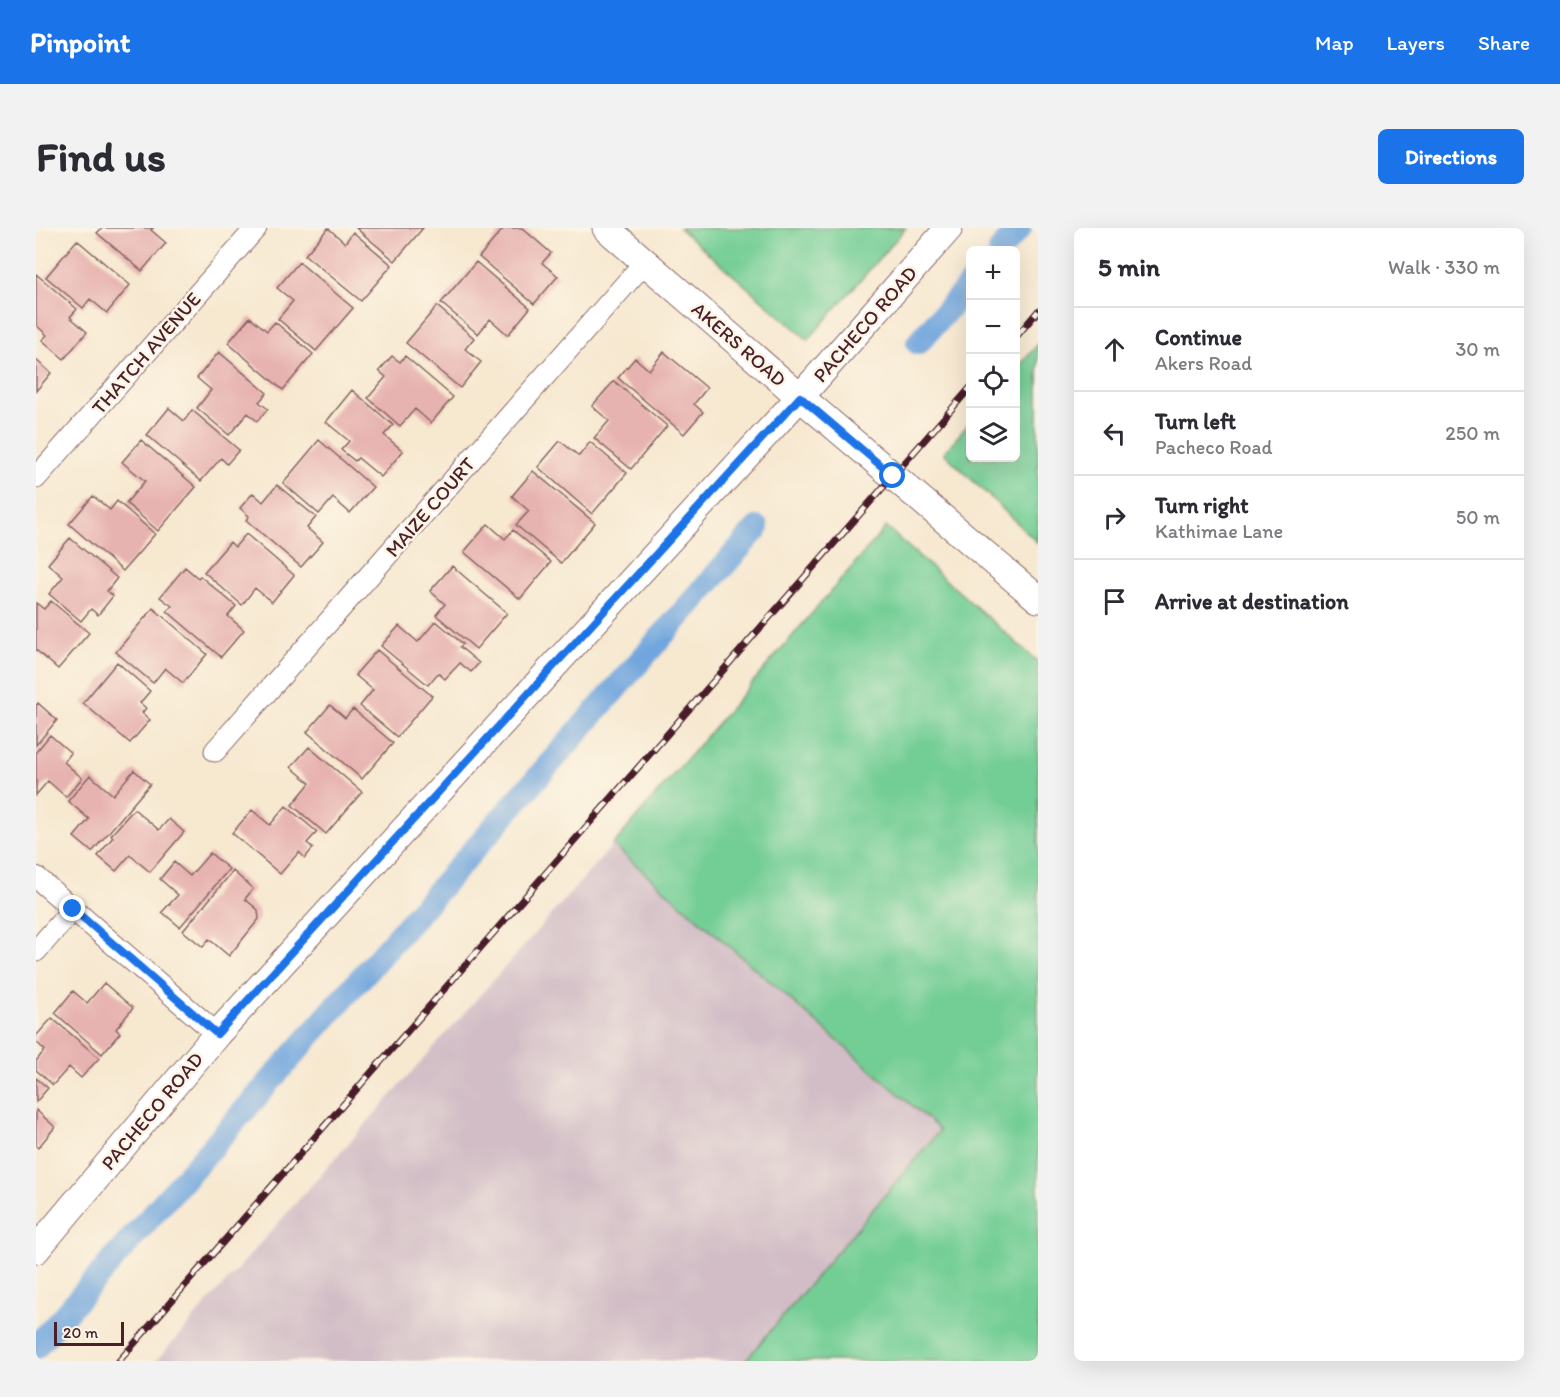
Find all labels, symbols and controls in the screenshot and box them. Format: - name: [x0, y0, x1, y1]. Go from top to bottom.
- text: Pinpoint: [30, 25, 131, 59]
- text: Map: [1315, 30, 1354, 55]
- text: Layers: [1387, 30, 1445, 55]
- text: Share: [1478, 30, 1530, 55]
- button: Directions: [1378, 129, 1524, 184]
- text: Find us: [36, 131, 166, 182]
- map controls: [966, 246, 1020, 462]
- button: +: [966, 246, 1020, 300]
- text: 5 min: [1098, 251, 1160, 283]
- text: Walk · 330 m: [1388, 255, 1500, 279]
- street label: PACHECO ROAD: [808, 261, 922, 387]
- street label: THATCH AVENUE: [86, 287, 206, 419]
- street label: AKERS ROAD: [687, 297, 791, 391]
- button: −: [966, 300, 1020, 354]
- text: Continue: [1155, 324, 1242, 351]
- icon: ahead: [1098, 333, 1131, 366]
- text: 30 m: [1455, 337, 1500, 361]
- text: Akers Road: [1155, 351, 1252, 375]
- button: locate: [966, 354, 1020, 408]
- button: layers: [966, 408, 1020, 462]
- text: Turn left: [1155, 408, 1236, 435]
- icon: left: [1098, 417, 1131, 450]
- text: 250 m: [1445, 421, 1500, 445]
- text: Pacheco Road: [1155, 435, 1272, 459]
- street label: MAIZE COURT: [380, 452, 480, 562]
- route start: [879, 462, 905, 488]
- text: Turn right: [1155, 492, 1249, 519]
- icon: right: [1098, 501, 1131, 534]
- text: 50 m: [1456, 505, 1500, 529]
- text: Kathimae Lane: [1155, 519, 1283, 543]
- icon: arrive: [1098, 585, 1131, 618]
- text: Arrive at destination: [1155, 588, 1349, 615]
- route end: [59, 895, 85, 921]
- street label: PACHECO ROAD: [96, 1047, 208, 1175]
- scale bar: [54, 1319, 124, 1346]
- text: 20 m: [63, 1323, 98, 1342]

